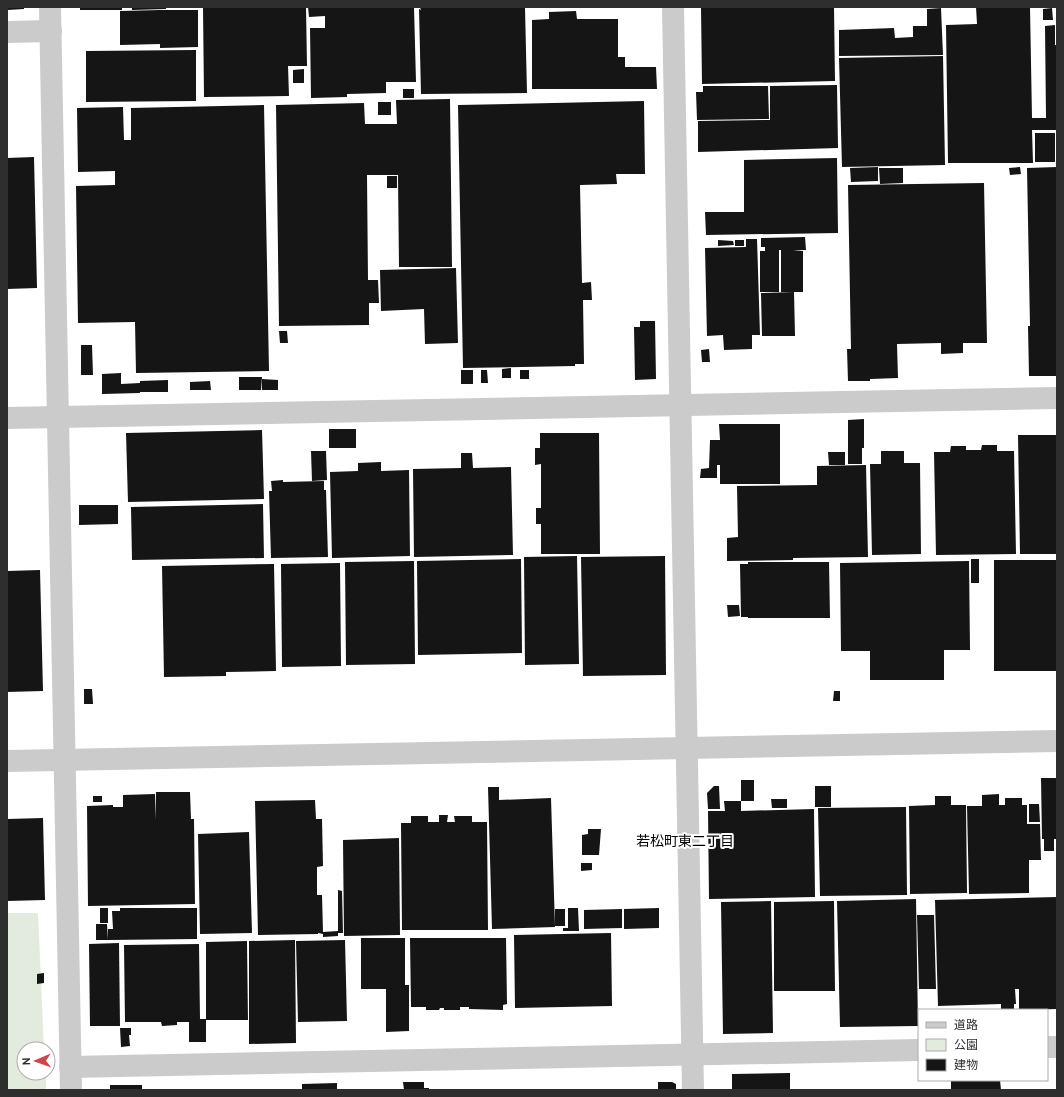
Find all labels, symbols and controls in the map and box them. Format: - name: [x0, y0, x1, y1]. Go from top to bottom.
- district label: 若松町東二丁目: [636, 834, 734, 851]
- legend: [918, 1009, 1048, 1081]
- text: 道路: [954, 1018, 978, 1034]
- text: 公園: [954, 1038, 978, 1054]
- north arrow: [16, 1041, 56, 1081]
- text: N: [20, 1057, 34, 1066]
- text: 建物: [954, 1058, 978, 1074]

